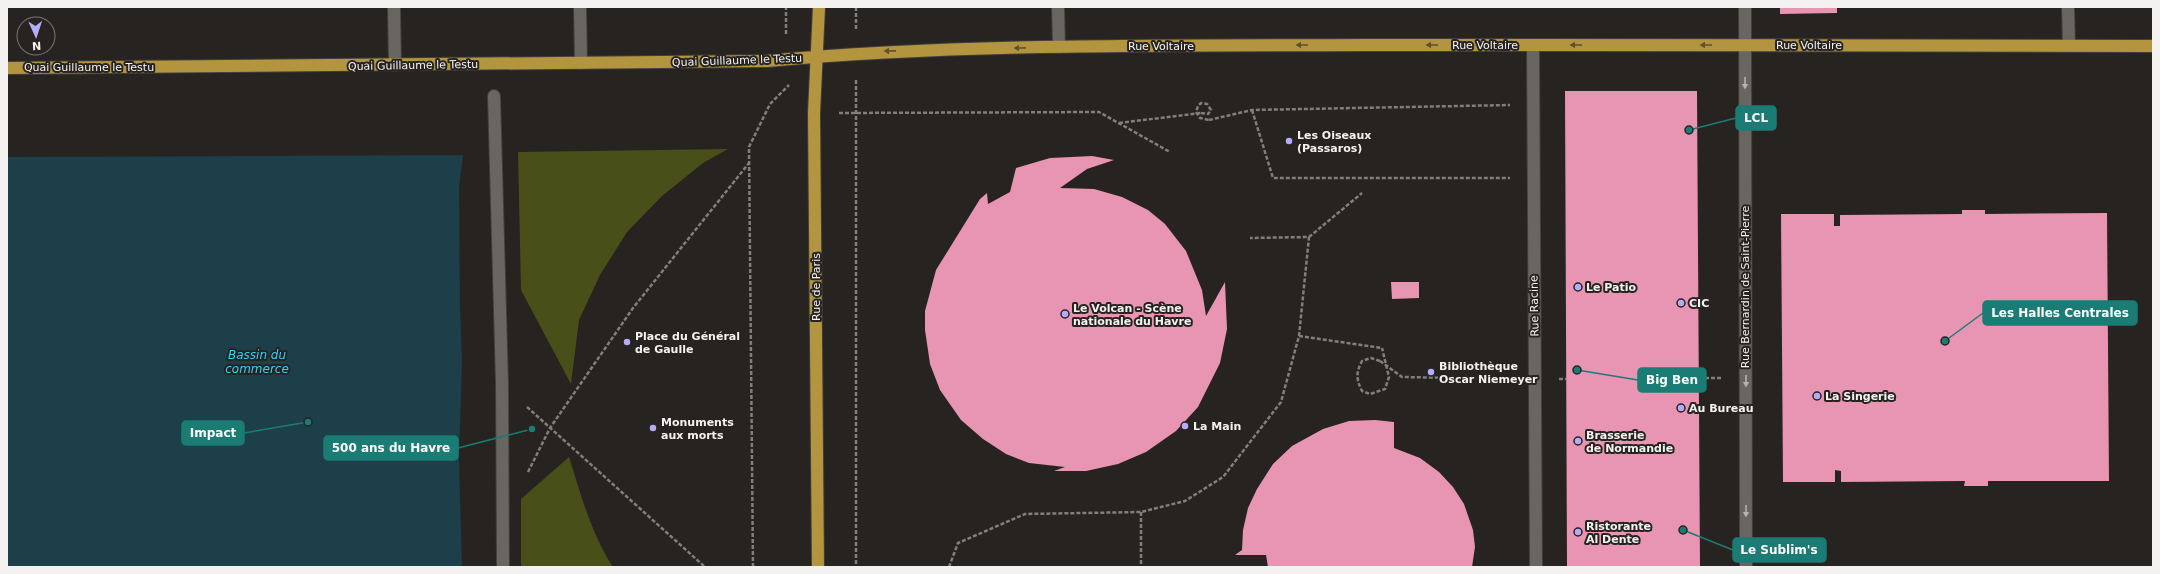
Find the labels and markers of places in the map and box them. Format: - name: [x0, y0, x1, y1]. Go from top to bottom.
- callout: LCL: [1736, 106, 1776, 130]
- place label: Les Oiseaux (Passaros): [1297, 129, 1371, 155]
- marker: Les Oiseaux (Passaros): [1284, 136, 1294, 146]
- place label: Le Patio: [1586, 281, 1637, 294]
- marker: Le Patio: [1573, 282, 1583, 292]
- place label: CIC: [1689, 297, 1709, 310]
- marker: CIC: [1676, 298, 1686, 308]
- callout: Les Halles Centrales: [1983, 301, 2137, 325]
- place label: Le Volcan - Scène nationale du Havre: [1073, 302, 1191, 328]
- marker: Le Volcan - Scène nationale du Havre: [1060, 309, 1070, 319]
- place label: Place du Général de Gaulle: [635, 330, 740, 356]
- marker: Place du Général de Gaulle: [622, 337, 632, 347]
- place label: Bibliothèque Oscar Niemeyer: [1439, 360, 1538, 386]
- marker: Bibliothèque Oscar Niemeyer: [1426, 367, 1436, 377]
- callout: Big Ben: [1638, 368, 1706, 392]
- place label: La Singerie: [1825, 390, 1895, 403]
- marker: La Singerie: [1812, 391, 1822, 401]
- place label: Au Bureau: [1689, 402, 1754, 415]
- marker: Au Bureau: [1676, 403, 1686, 413]
- place label: Monuments aux morts: [661, 416, 734, 442]
- place label: La Main: [1193, 420, 1241, 433]
- callout: Impact: [182, 421, 244, 445]
- marker: La Main: [1180, 421, 1190, 431]
- marker: Monuments aux morts: [648, 423, 658, 433]
- place label: Brasserie de Normandie: [1586, 429, 1673, 455]
- callout: 500 ans du Havre: [324, 436, 458, 460]
- marker: Brasserie de Normandie: [1573, 436, 1583, 446]
- place label: Ristorante Al Dente: [1586, 520, 1651, 546]
- marker: Ristorante Al Dente: [1573, 527, 1583, 537]
- callout: Le Sublim's: [1733, 538, 1826, 562]

